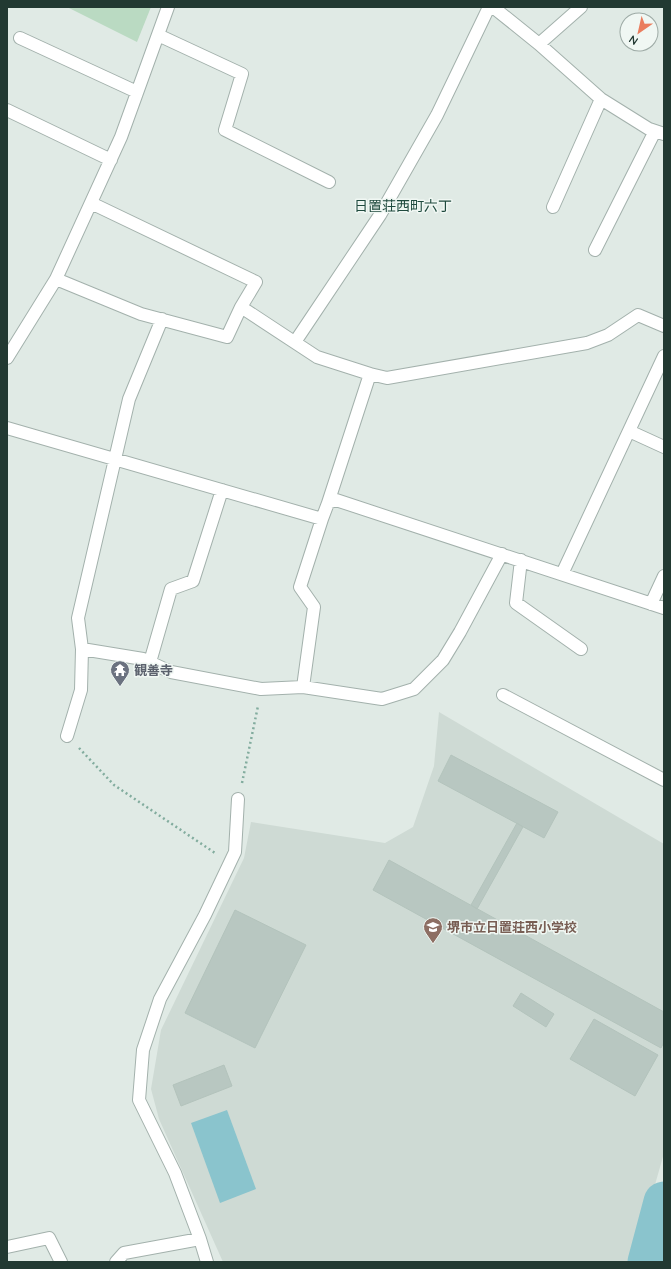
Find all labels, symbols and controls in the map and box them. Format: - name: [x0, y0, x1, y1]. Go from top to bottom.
- north arrow: [619, 12, 659, 52]
- text: N: [626, 32, 641, 48]
- district label: 日置荘西町六丁: [354, 197, 452, 215]
- temple icon: 観善寺: [109, 659, 131, 687]
- place label: 観善寺: [134, 662, 173, 678]
- school or university icon: 堺市立日置荘西小学校: [422, 916, 444, 944]
- place label: 堺市立日置荘西小学校: [447, 919, 577, 935]

